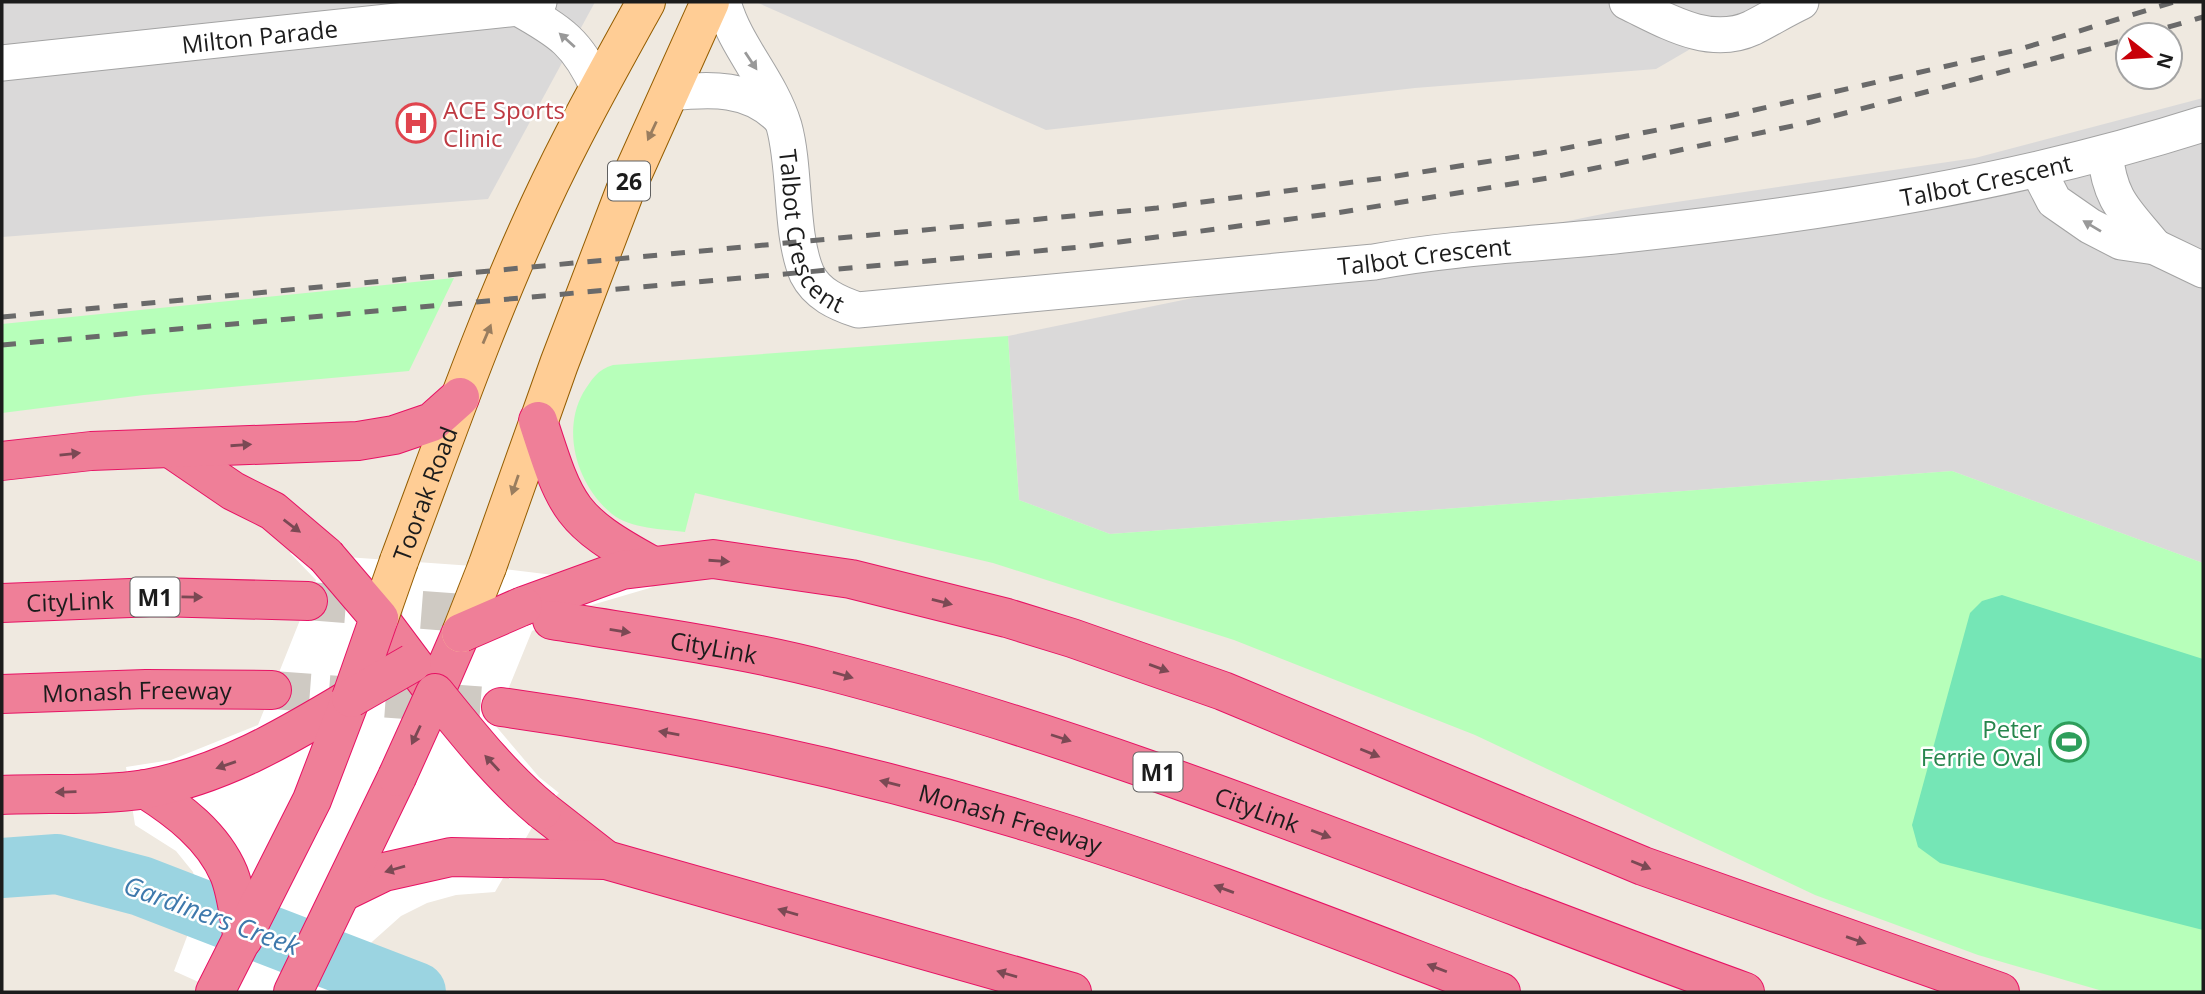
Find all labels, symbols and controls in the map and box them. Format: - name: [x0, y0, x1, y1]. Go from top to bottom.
- street label: Milton Parade: [180, 11, 339, 60]
- north arrow: [2114, 21, 2184, 91]
- one-way arrow: [558, 32, 576, 48]
- text: N: [2151, 50, 2180, 72]
- one-way arrow: [744, 51, 757, 70]
- place label: ACE Sports Clinic: [443, 93, 565, 154]
- hospital icon: ACE Sports Clinic: [395, 102, 437, 144]
- one-way arrow: [646, 121, 658, 141]
- street label: Talbot Crescent: [1897, 145, 2075, 213]
- street label: Talbot Crescent: [772, 147, 850, 320]
- road number: 26: [608, 162, 650, 200]
- one-way arrow: [2082, 220, 2101, 232]
- street label: Talbot Crescent: [1336, 229, 1512, 282]
- one-way arrow: [481, 323, 492, 344]
- street label: Toorak Road: [384, 421, 464, 566]
- one-way arrow: [230, 439, 252, 450]
- one-way arrow: [59, 448, 81, 459]
- one-way arrow: [509, 475, 520, 496]
- one-way arrow: [283, 519, 301, 533]
- one-way arrow: [708, 555, 730, 566]
- road number: M1: [130, 578, 180, 617]
- street label: CityLink: [25, 582, 115, 619]
- one-way arrow: [182, 592, 204, 603]
- one-way arrow: [931, 597, 953, 608]
- street label: CityLink: [668, 623, 761, 671]
- one-way arrow: [609, 626, 631, 637]
- one-way arrow: [1149, 663, 1170, 674]
- one-way arrow: [833, 670, 854, 680]
- street label: Monash Freeway: [42, 672, 233, 709]
- place label: Peter Ferrie Oval: [1921, 712, 2042, 773]
- sports icon: Peter Ferrie Oval: [2048, 721, 2090, 763]
- one-way arrow: [410, 725, 422, 745]
- one-way arrow: [658, 727, 680, 738]
- one-way arrow: [1051, 733, 1072, 744]
- one-way arrow: [1360, 748, 1381, 759]
- road number: M1: [1134, 752, 1182, 792]
- one-way arrow: [485, 755, 501, 772]
- one-way arrow: [215, 760, 236, 771]
- street label: Monash Freeway: [915, 775, 1107, 861]
- one-way arrow: [879, 777, 901, 788]
- street label: CityLink: [1211, 778, 1305, 840]
- one-way arrow: [55, 787, 77, 798]
- one-way arrow: [1310, 828, 1331, 839]
- one-way arrow: [1631, 860, 1652, 871]
- one-way arrow: [385, 864, 406, 874]
- water label: Gardiners Creek: [119, 867, 306, 964]
- one-way arrow: [1213, 884, 1234, 895]
- one-way arrow: [777, 906, 798, 916]
- one-way arrow: [1845, 935, 1866, 946]
- one-way arrow: [1427, 962, 1448, 973]
- one-way arrow: [996, 968, 1017, 978]

